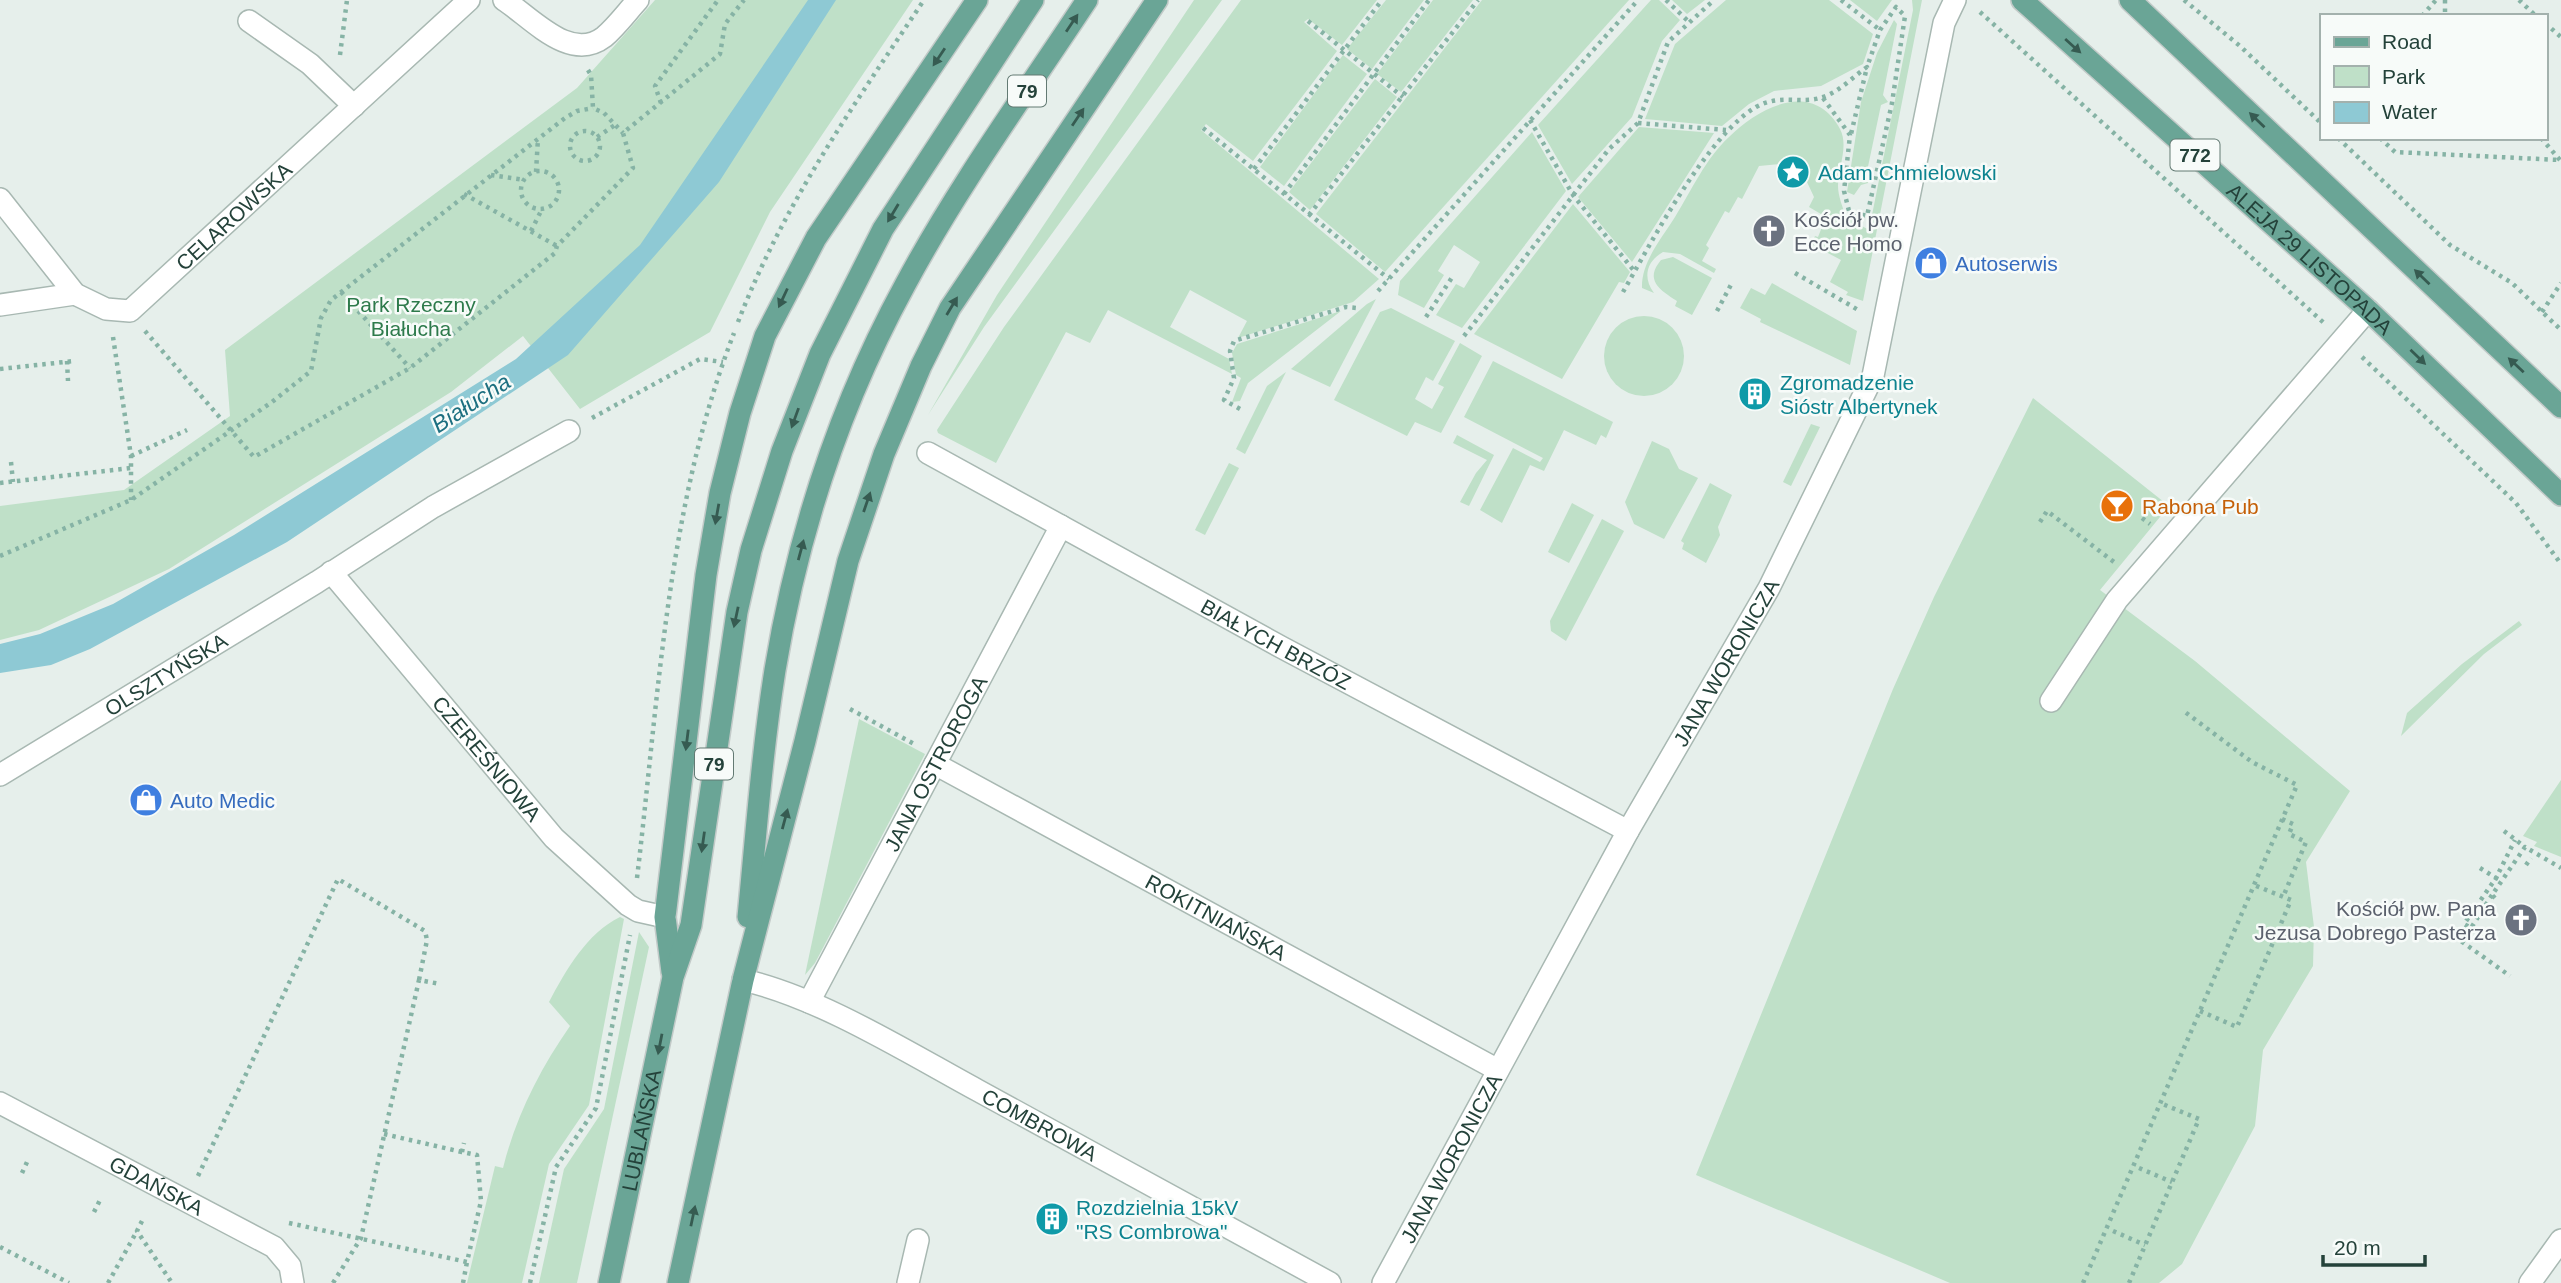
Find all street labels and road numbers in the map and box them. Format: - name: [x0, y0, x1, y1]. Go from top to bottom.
- road number: 79: [1008, 76, 1046, 106]
- road number: 772: [2170, 140, 2220, 170]
- street label: CELAROWSKA: [171, 157, 296, 275]
- street label: ALEJA 29 LISTOPADA: [2223, 178, 2397, 339]
- street label: JANA WORONICZA: [1668, 575, 1783, 750]
- street label: BIAŁYCH BRZÓZ: [1197, 594, 1355, 694]
- street label: OLSZTYŃSKA: [100, 628, 231, 720]
- street label: JANA OSTROROGA: [880, 672, 991, 855]
- street label: CZEREŚNIOWA: [428, 691, 546, 825]
- road number: 79: [695, 748, 733, 779]
- street label: ROKITNIAŃSKA: [1142, 869, 1290, 964]
- street label: LUBLAŃSKA: [617, 1067, 665, 1193]
- street label: JANA WORONICZA: [1395, 1070, 1506, 1247]
- street label: COMBROWA: [978, 1084, 1101, 1165]
- street label: GDAŃSKA: [106, 1151, 208, 1219]

